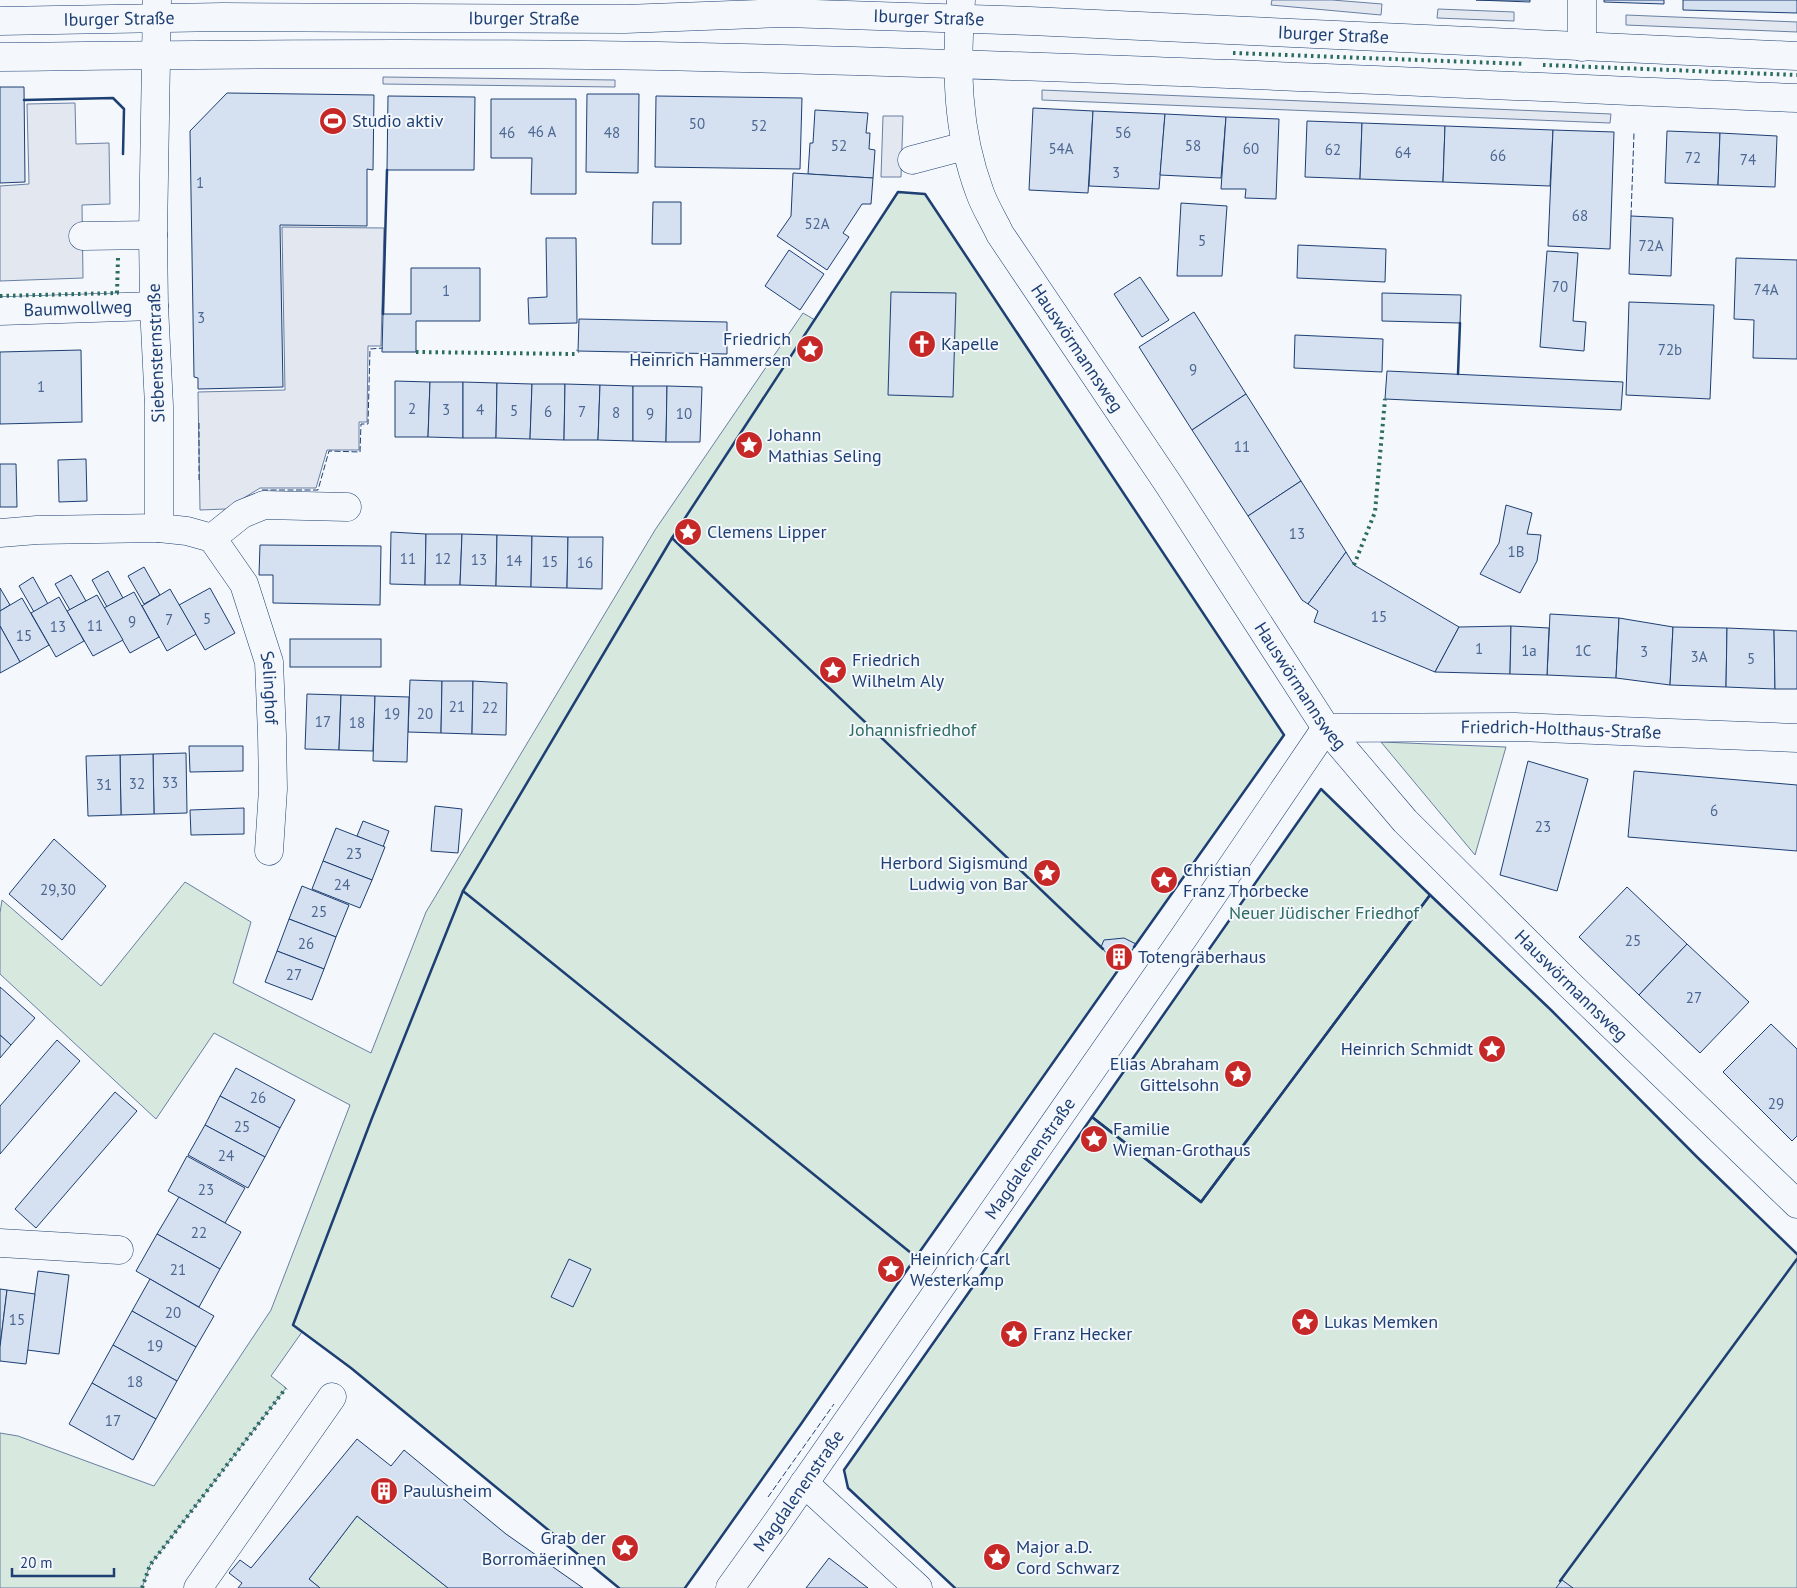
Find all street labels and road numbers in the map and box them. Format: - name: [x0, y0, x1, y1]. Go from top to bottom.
- street label: Iburger Straße: [873, 4, 985, 31]
- street label: Iburger Straße: [63, 6, 175, 31]
- street label: Iburger Straße: [468, 6, 580, 30]
- street label: Iburger Straße: [1277, 20, 1389, 48]
- street label: Hauswörmannsweg: [1026, 280, 1129, 417]
- street label: Siebensternstraße: [142, 283, 169, 423]
- street label: Baumwollweg: [23, 295, 133, 321]
- street label: Hauswörmannsweg: [1249, 617, 1352, 755]
- street label: Selinghof: [255, 648, 284, 726]
- street label: Friedrich-Holthaus-Straße: [1461, 715, 1662, 744]
- street label: Hauswörmannsweg: [1510, 925, 1633, 1046]
- street label: Magdalenenstraße: [979, 1093, 1080, 1224]
- street label: Magdalenenstraße: [748, 1425, 849, 1556]

